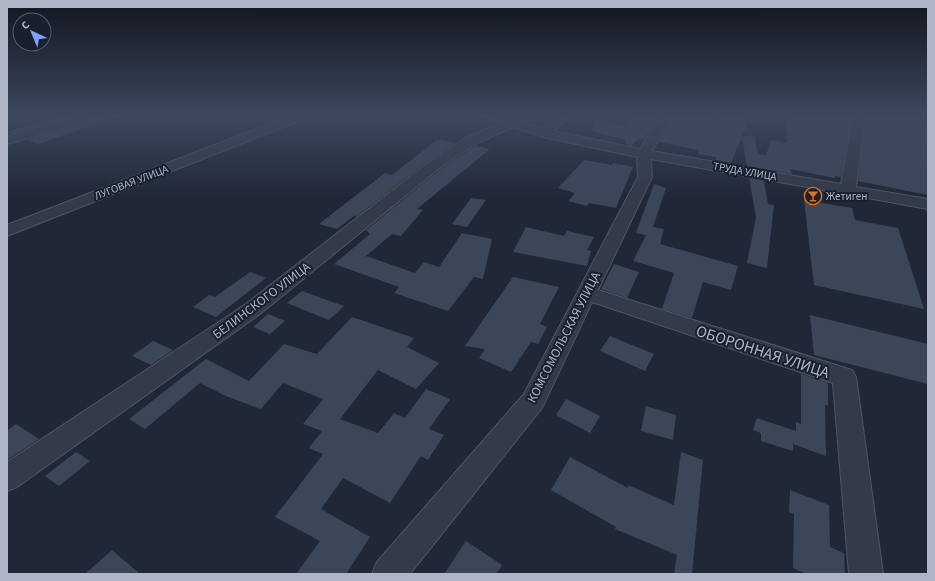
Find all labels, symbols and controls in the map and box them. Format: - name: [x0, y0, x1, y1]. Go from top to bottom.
- north arrow: [12, 12, 52, 52]
- text: С: [18, 17, 33, 33]
- street label: ТРУДА УЛИЦА: [712, 159, 778, 184]
- street label: ЛУГОВАЯ УЛИЦА: [92, 161, 170, 203]
- bar icon: Жетиген: [803, 186, 823, 206]
- place label: Жетиген: [826, 189, 867, 204]
- street label: БЕЛИНСКОГО УЛИЦА: [209, 257, 315, 344]
- street label: КОМСОМОЛЬСКАЯ УЛИЦА: [523, 268, 605, 406]
- street label: ОБОРОННАЯ УЛИЦА: [693, 320, 833, 384]

